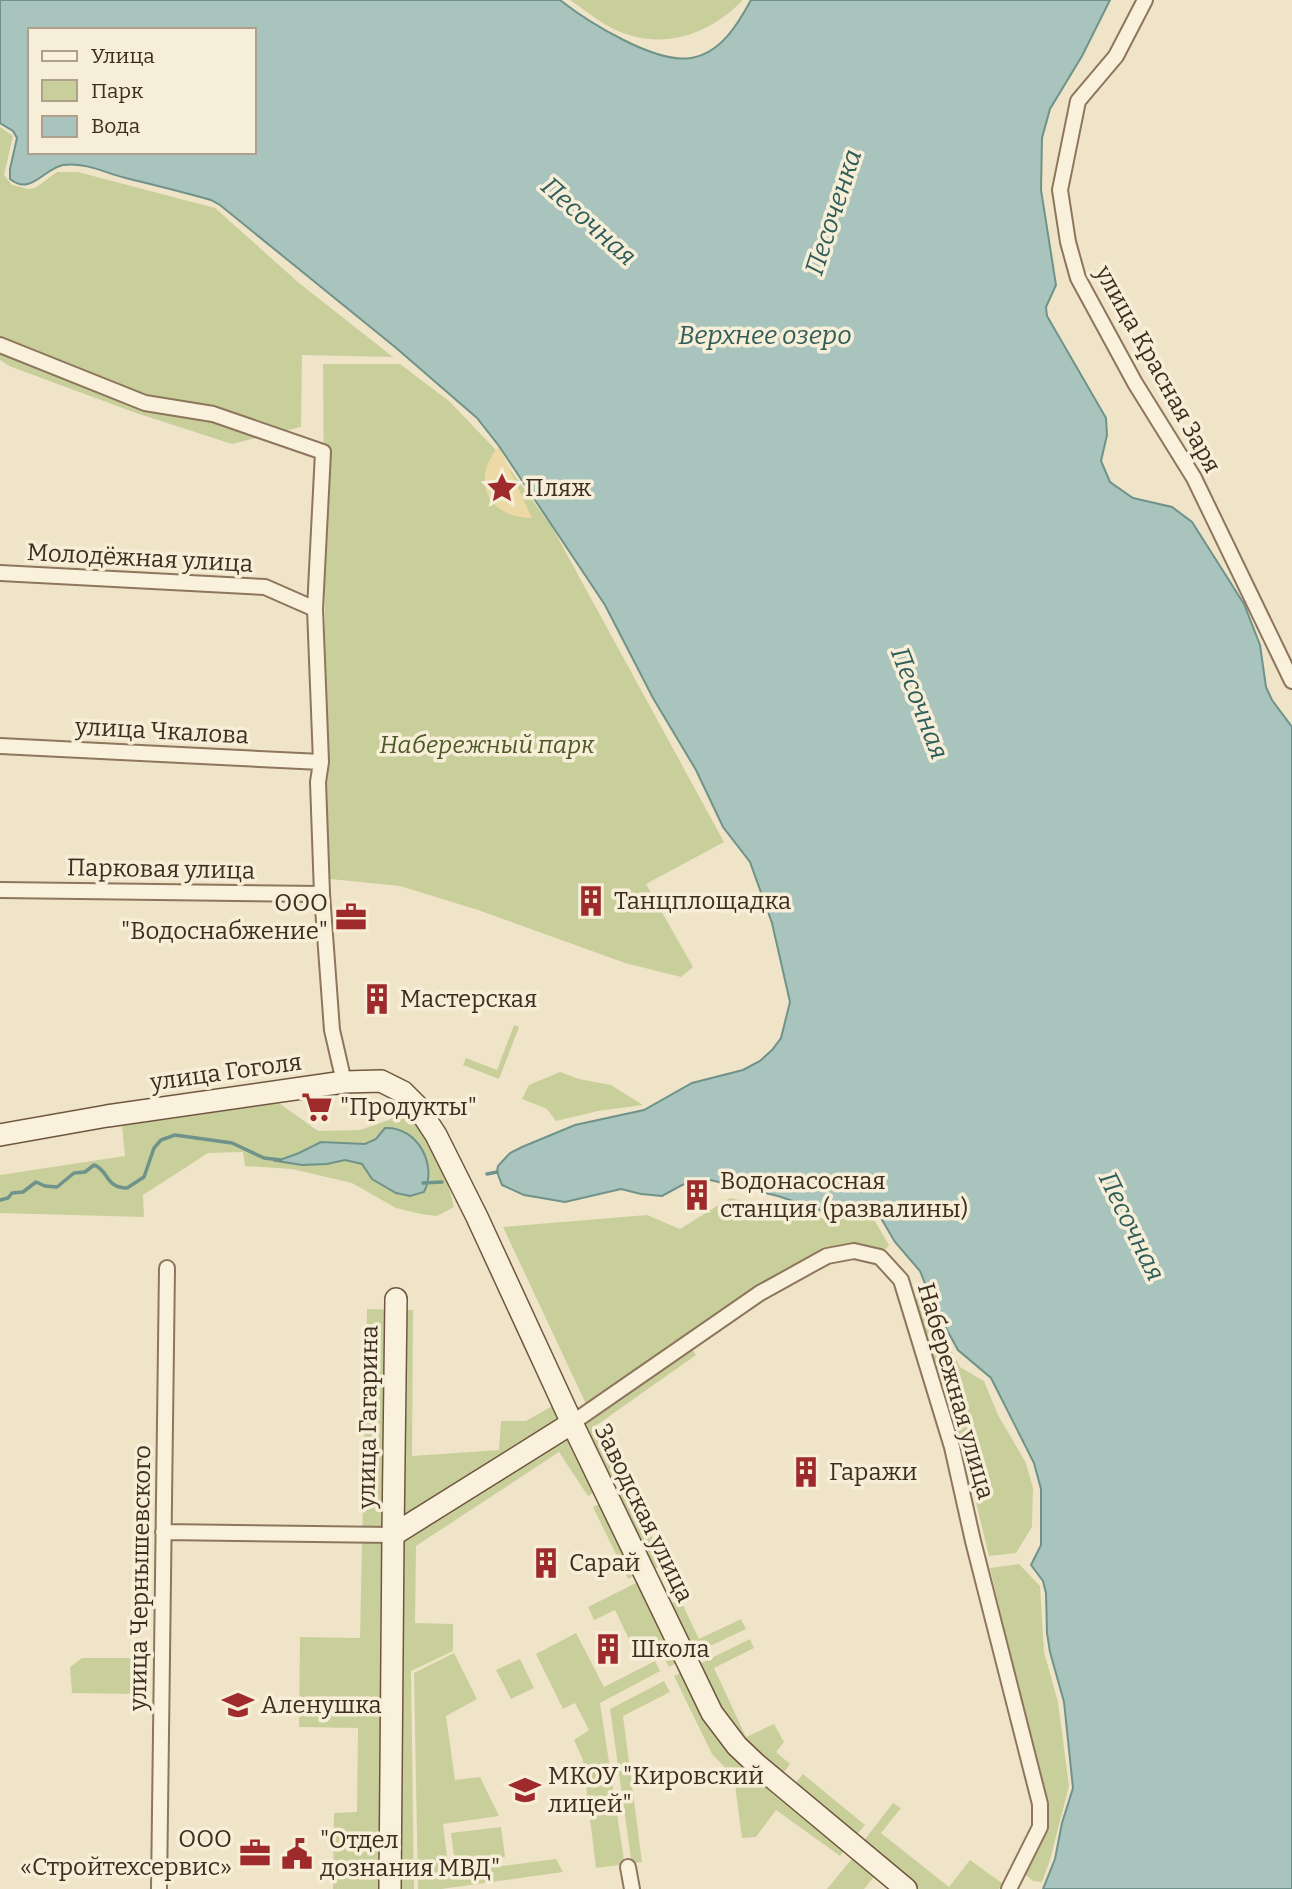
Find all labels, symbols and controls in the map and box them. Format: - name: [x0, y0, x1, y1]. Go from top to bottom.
- legend: [28, 28, 256, 154]
- text: Улица: [91, 43, 155, 69]
- text: Парк: [91, 78, 144, 104]
- text: Вода: [91, 113, 141, 139]
- water label: Песоченка: [799, 145, 868, 279]
- water label: Песочная: [535, 171, 643, 272]
- street label: улица Красная Заря: [1089, 260, 1227, 477]
- water label: Верхнее озеро: [678, 320, 852, 351]
- place icon: Пляж: [485, 471, 519, 505]
- place label: Пляж: [525, 474, 592, 502]
- street label: Молодёжная улица: [26, 538, 254, 578]
- water label: Песочная: [884, 643, 955, 764]
- street label: улица Чкалова: [73, 712, 250, 750]
- park label: Набережный парк: [380, 731, 595, 759]
- street label: Парковая улица: [67, 853, 255, 885]
- building icon: Танцплощадка: [574, 884, 608, 918]
- place label: Танцплощадка: [614, 887, 791, 915]
- place label: ООО "Водоснабжение": [121, 889, 328, 945]
- office icon: ООО "Водоснабжение": [334, 900, 368, 934]
- building icon: Мастерская: [360, 982, 394, 1016]
- place label: Мастерская: [400, 985, 537, 1013]
- street label: улица Гоголя: [147, 1048, 304, 1097]
- supermarket icon: "Продукты": [300, 1090, 334, 1124]
- place label: "Продукты": [340, 1093, 477, 1121]
- place label: Водонасосная станция (развалины): [720, 1167, 968, 1223]
- water label: Песочная: [1092, 1167, 1171, 1286]
- building icon: Водонасосная станция (развалины): [680, 1178, 714, 1212]
- street label: Набережная улица: [912, 1280, 1000, 1502]
- street label: улица Гагарина: [352, 1325, 384, 1510]
- street label: Заводская улица: [589, 1419, 699, 1607]
- street label: улица Чернышевского: [124, 1445, 156, 1712]
- building icon: Гаражи: [789, 1455, 823, 1489]
- place label: Гаражи: [829, 1458, 917, 1486]
- building icon: Сарай: [529, 1546, 563, 1580]
- place label: Сарай: [569, 1549, 640, 1577]
- building icon: Школа: [591, 1632, 625, 1666]
- place label: Школа: [631, 1635, 710, 1663]
- school or university icon: Аленушка: [221, 1688, 255, 1722]
- place label: Аленушка: [261, 1691, 382, 1719]
- place label: МКОУ "Кировский лицей": [548, 1762, 764, 1818]
- school or university icon: МКОУ "Кировский лицей": [508, 1773, 542, 1807]
- place label: ООО «Стройтехсервис»: [20, 1825, 232, 1881]
- place label: "Отдел дознания МВД": [320, 1826, 500, 1882]
- office icon: ООО «Стройтехсервис»: [238, 1836, 272, 1870]
- public building icon: "Отдел дознания МВД": [280, 1837, 314, 1871]

